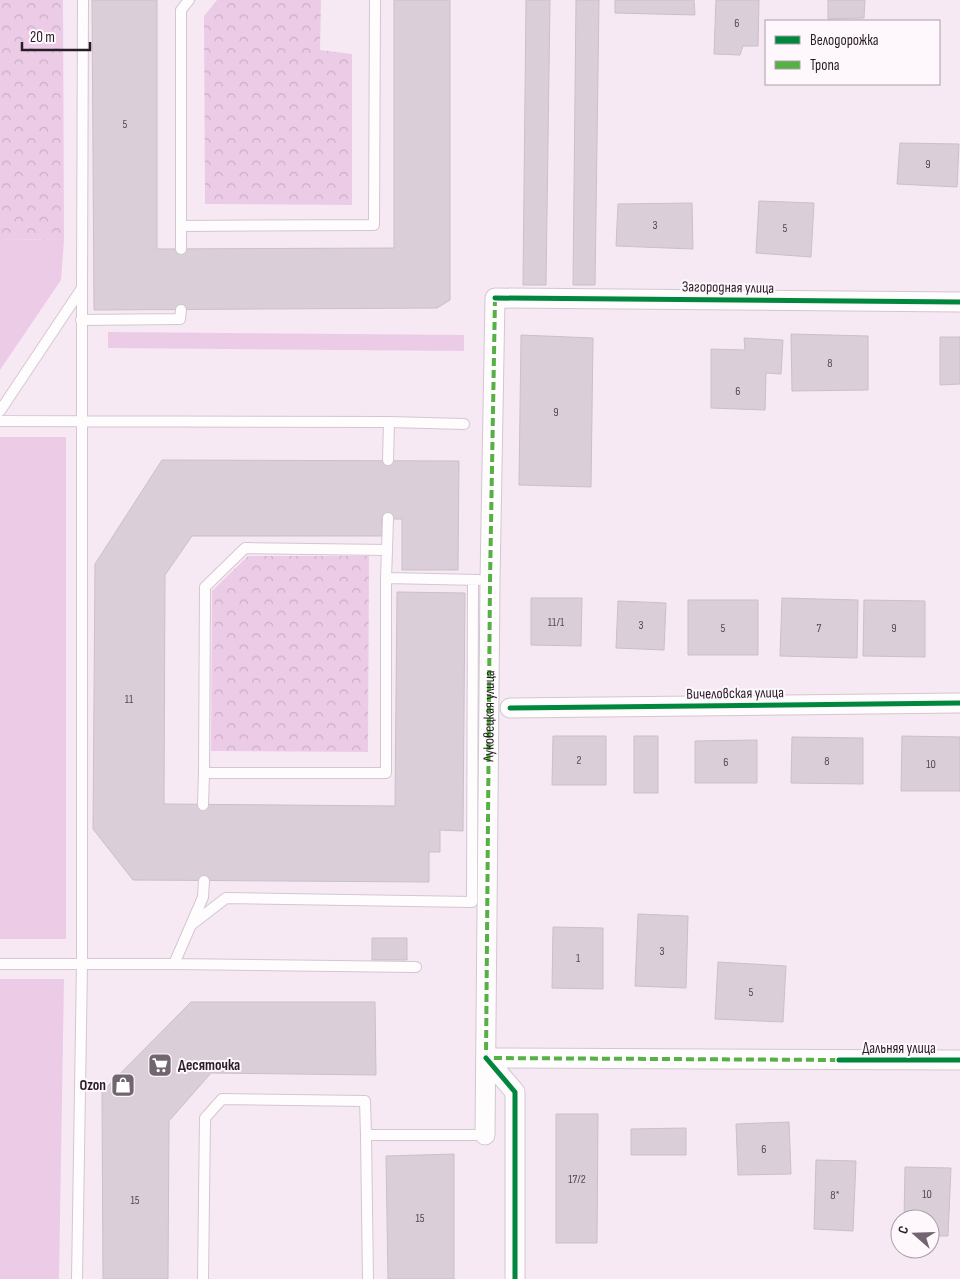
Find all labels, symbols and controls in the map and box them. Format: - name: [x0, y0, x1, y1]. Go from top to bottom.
- house number: 6: [734, 16, 740, 31]
- scale bar: [22, 20, 90, 52]
- legend: [765, 20, 940, 85]
- text: 20 m: [30, 28, 55, 47]
- text: Велодорожка: [810, 31, 879, 50]
- text: Тропа: [810, 56, 840, 75]
- house number: 5: [123, 117, 128, 132]
- house number: 9: [925, 157, 931, 172]
- house number: 3: [652, 218, 658, 233]
- house number: 5: [783, 221, 788, 236]
- street label: Загородная улица: [682, 277, 775, 298]
- house number: 8: [827, 356, 833, 371]
- house number: 6: [735, 384, 741, 399]
- house number: 9: [553, 405, 559, 420]
- house number: 11/1: [548, 615, 565, 630]
- house number: 3: [638, 618, 644, 633]
- house number: 5: [721, 621, 726, 636]
- house number: 7: [817, 621, 822, 636]
- house number: 9: [891, 621, 897, 636]
- street label: Луковецкая улица: [479, 670, 499, 763]
- street label: Вичеловская улица: [686, 683, 784, 704]
- house number: 11: [125, 692, 134, 707]
- house number: 2: [577, 753, 582, 768]
- house number: 8: [824, 754, 830, 769]
- house number: 6: [723, 755, 729, 770]
- house number: 10: [926, 757, 936, 772]
- house number: 3: [659, 944, 665, 959]
- house number: 1: [576, 951, 581, 966]
- house number: 5: [749, 985, 754, 1000]
- street label: Дальняя улица: [862, 1039, 936, 1058]
- supermarket icon: Десяточка: [147, 1052, 173, 1078]
- place label: Десяточка: [178, 1056, 240, 1075]
- shop icon: Ozon: [110, 1072, 136, 1098]
- place label: Ozon: [79, 1076, 106, 1095]
- house number: 6: [761, 1142, 767, 1157]
- house number: 17/2: [568, 1172, 586, 1187]
- house number: 10: [922, 1187, 932, 1202]
- house number: 8*: [830, 1188, 840, 1203]
- house number: 15: [130, 1193, 140, 1208]
- north arrow: [890, 1209, 940, 1259]
- house number: 15: [415, 1211, 425, 1226]
- text: С: [894, 1223, 912, 1236]

